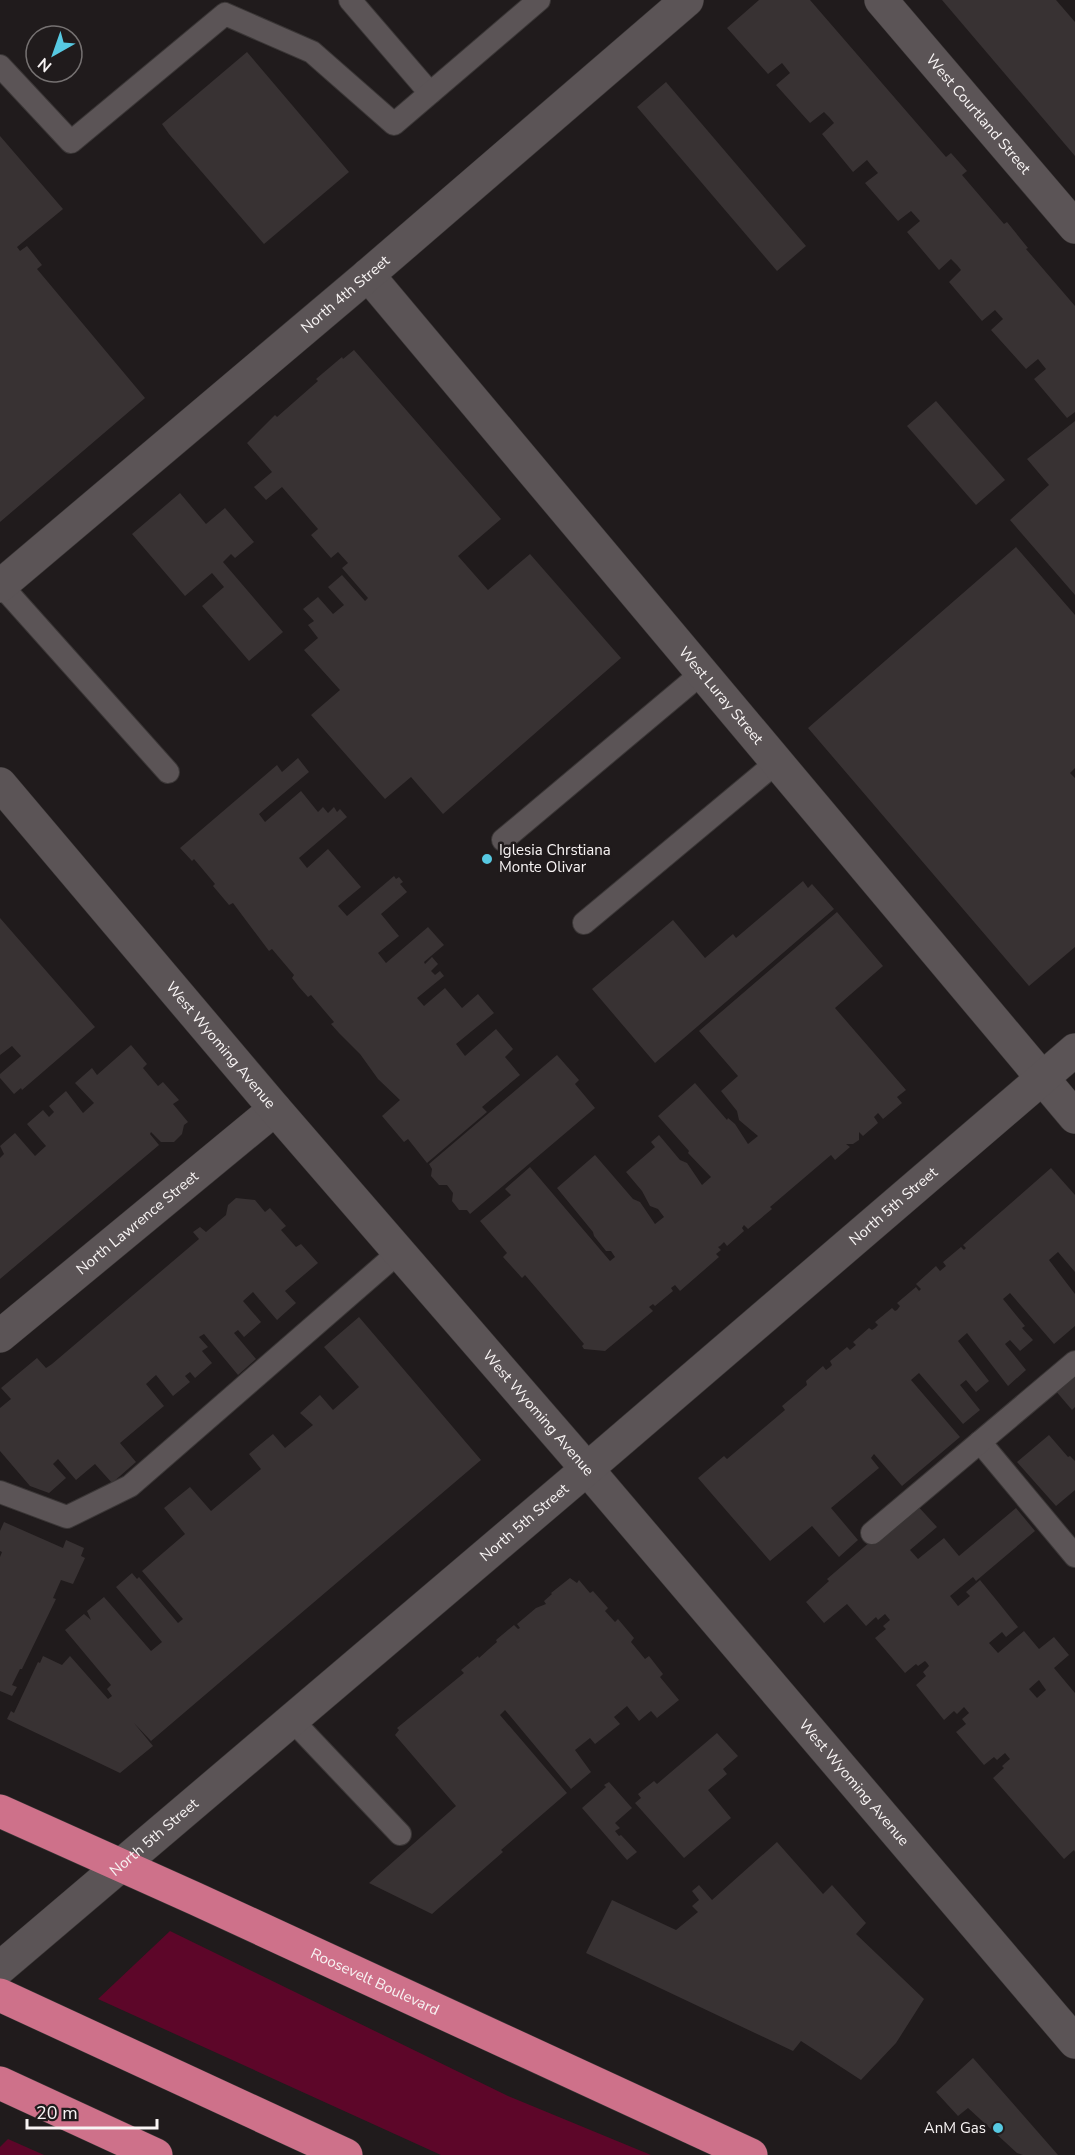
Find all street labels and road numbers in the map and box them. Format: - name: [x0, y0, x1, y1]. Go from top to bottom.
- street label: West Courtland Street: [922, 50, 1036, 179]
- street label: North 4th Street: [297, 250, 394, 338]
- street label: West Luray Street: [674, 642, 768, 749]
- street label: West Wyoming Avenue: [161, 977, 280, 1113]
- street label: North 5th Street: [845, 1162, 942, 1250]
- street label: North Lawrence Street: [72, 1166, 203, 1279]
- street label: West Wyoming Avenue: [478, 1346, 599, 1480]
- street label: North 5th Street: [476, 1478, 573, 1566]
- street label: West Wyoming Avenue: [794, 1715, 914, 1850]
- street label: North 5th Street: [105, 1793, 203, 1881]
- street label: Roosevelt Boulevard: [308, 1943, 443, 2020]

